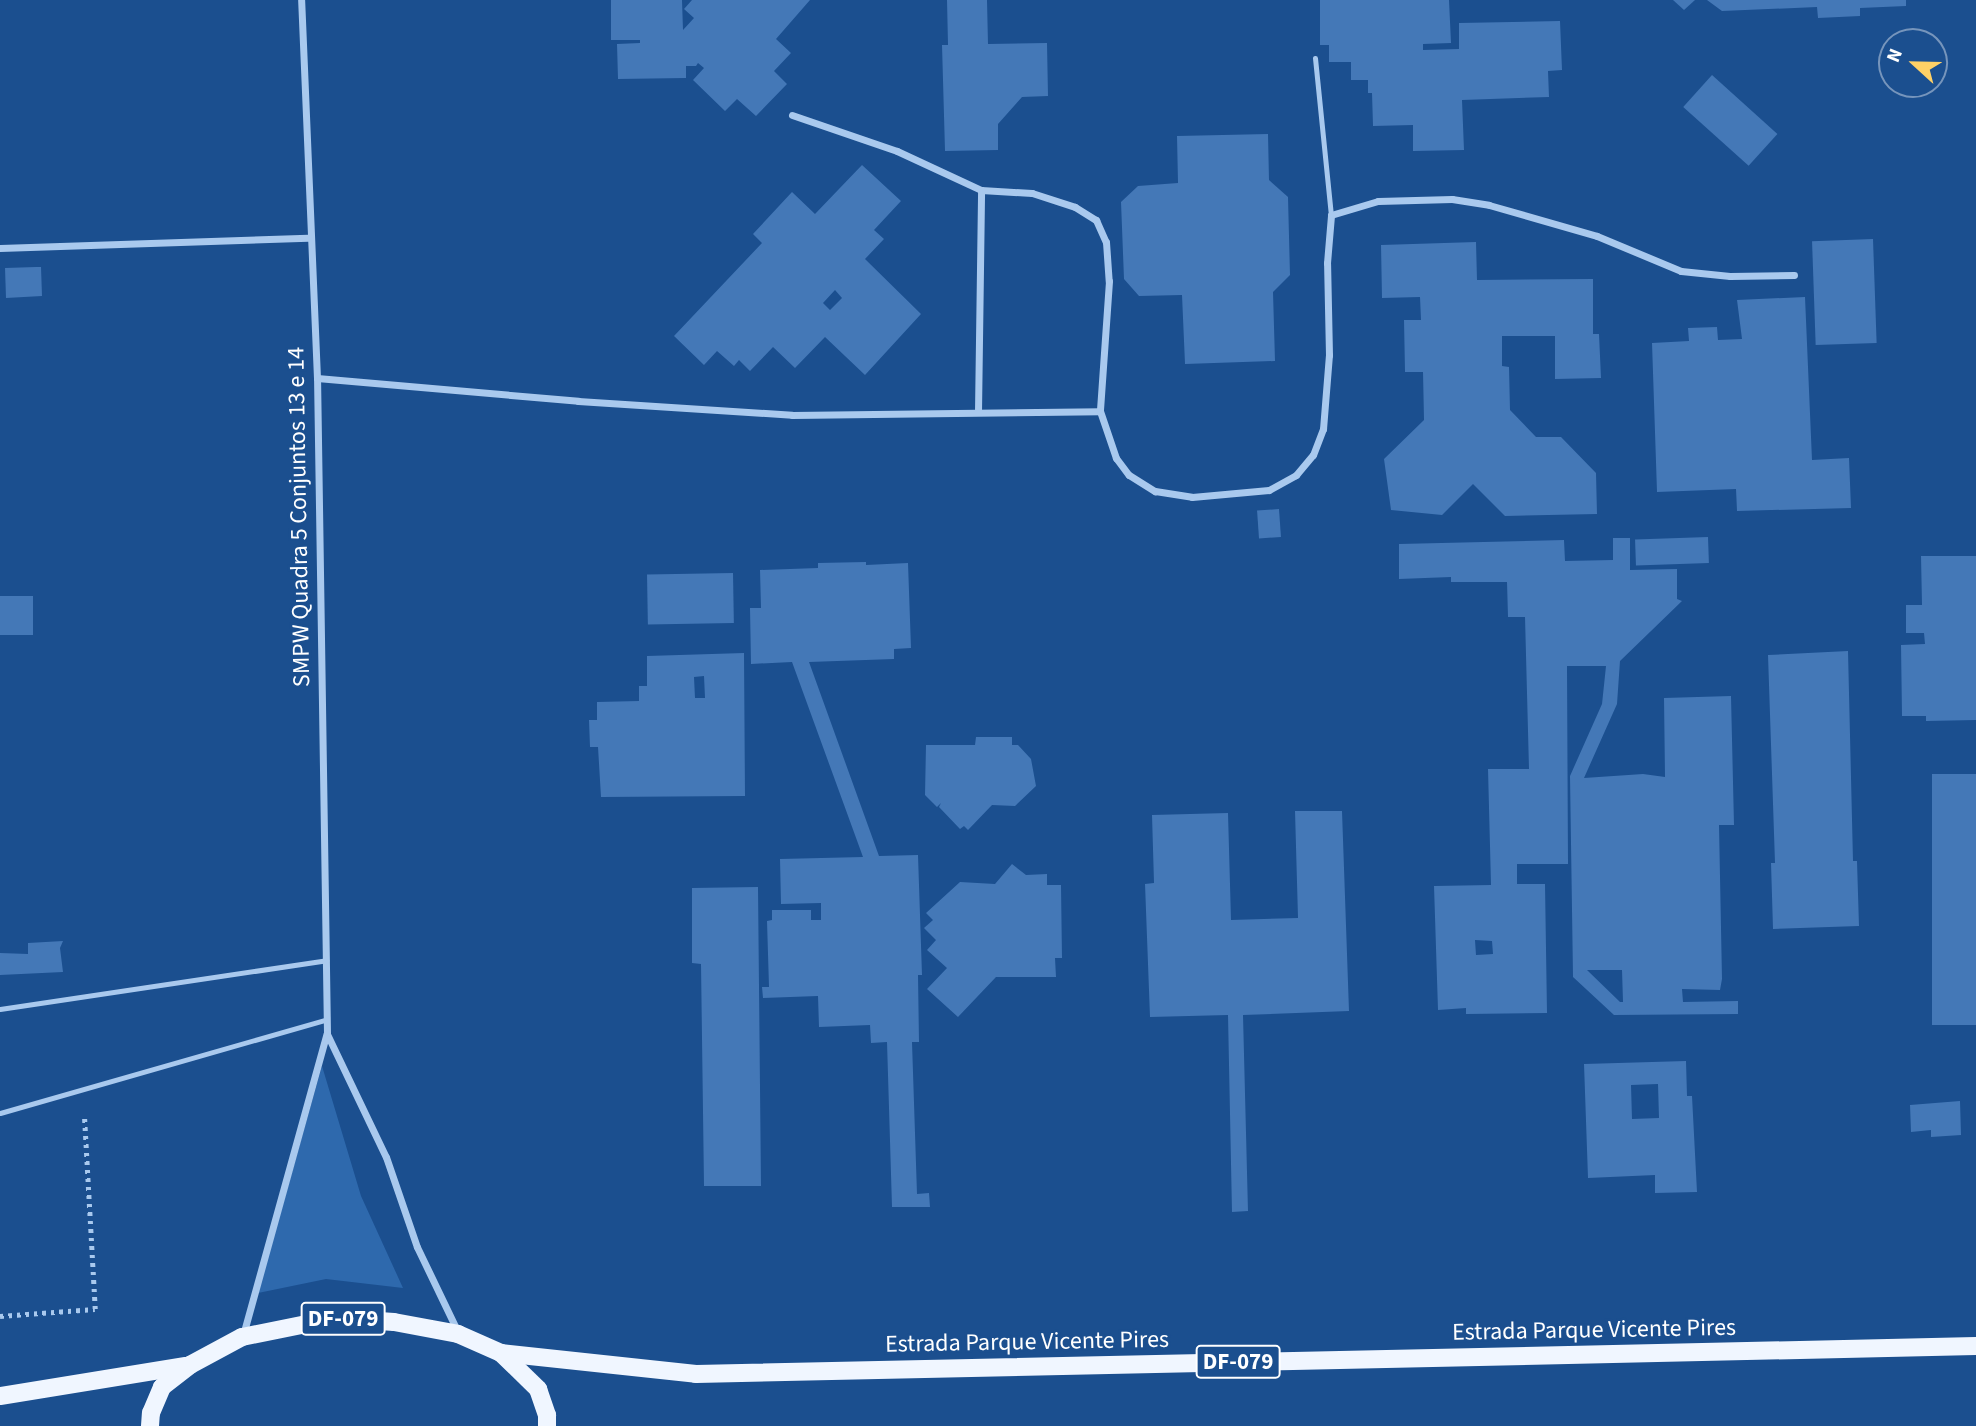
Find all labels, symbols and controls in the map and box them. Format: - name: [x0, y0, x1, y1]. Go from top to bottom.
- north arrow: [1878, 28, 1948, 98]
- text: N: [1880, 45, 1910, 67]
- street label: SMPW Quadra 5 Conjuntos 13 e 14: [282, 347, 316, 687]
- road number: DF-079: [299, 1300, 387, 1338]
- street label: Estrada Parque Vicente Pires: [1452, 1313, 1736, 1347]
- street label: Estrada Parque Vicente Pires: [885, 1325, 1169, 1359]
- road number: DF-079: [1194, 1343, 1282, 1382]

